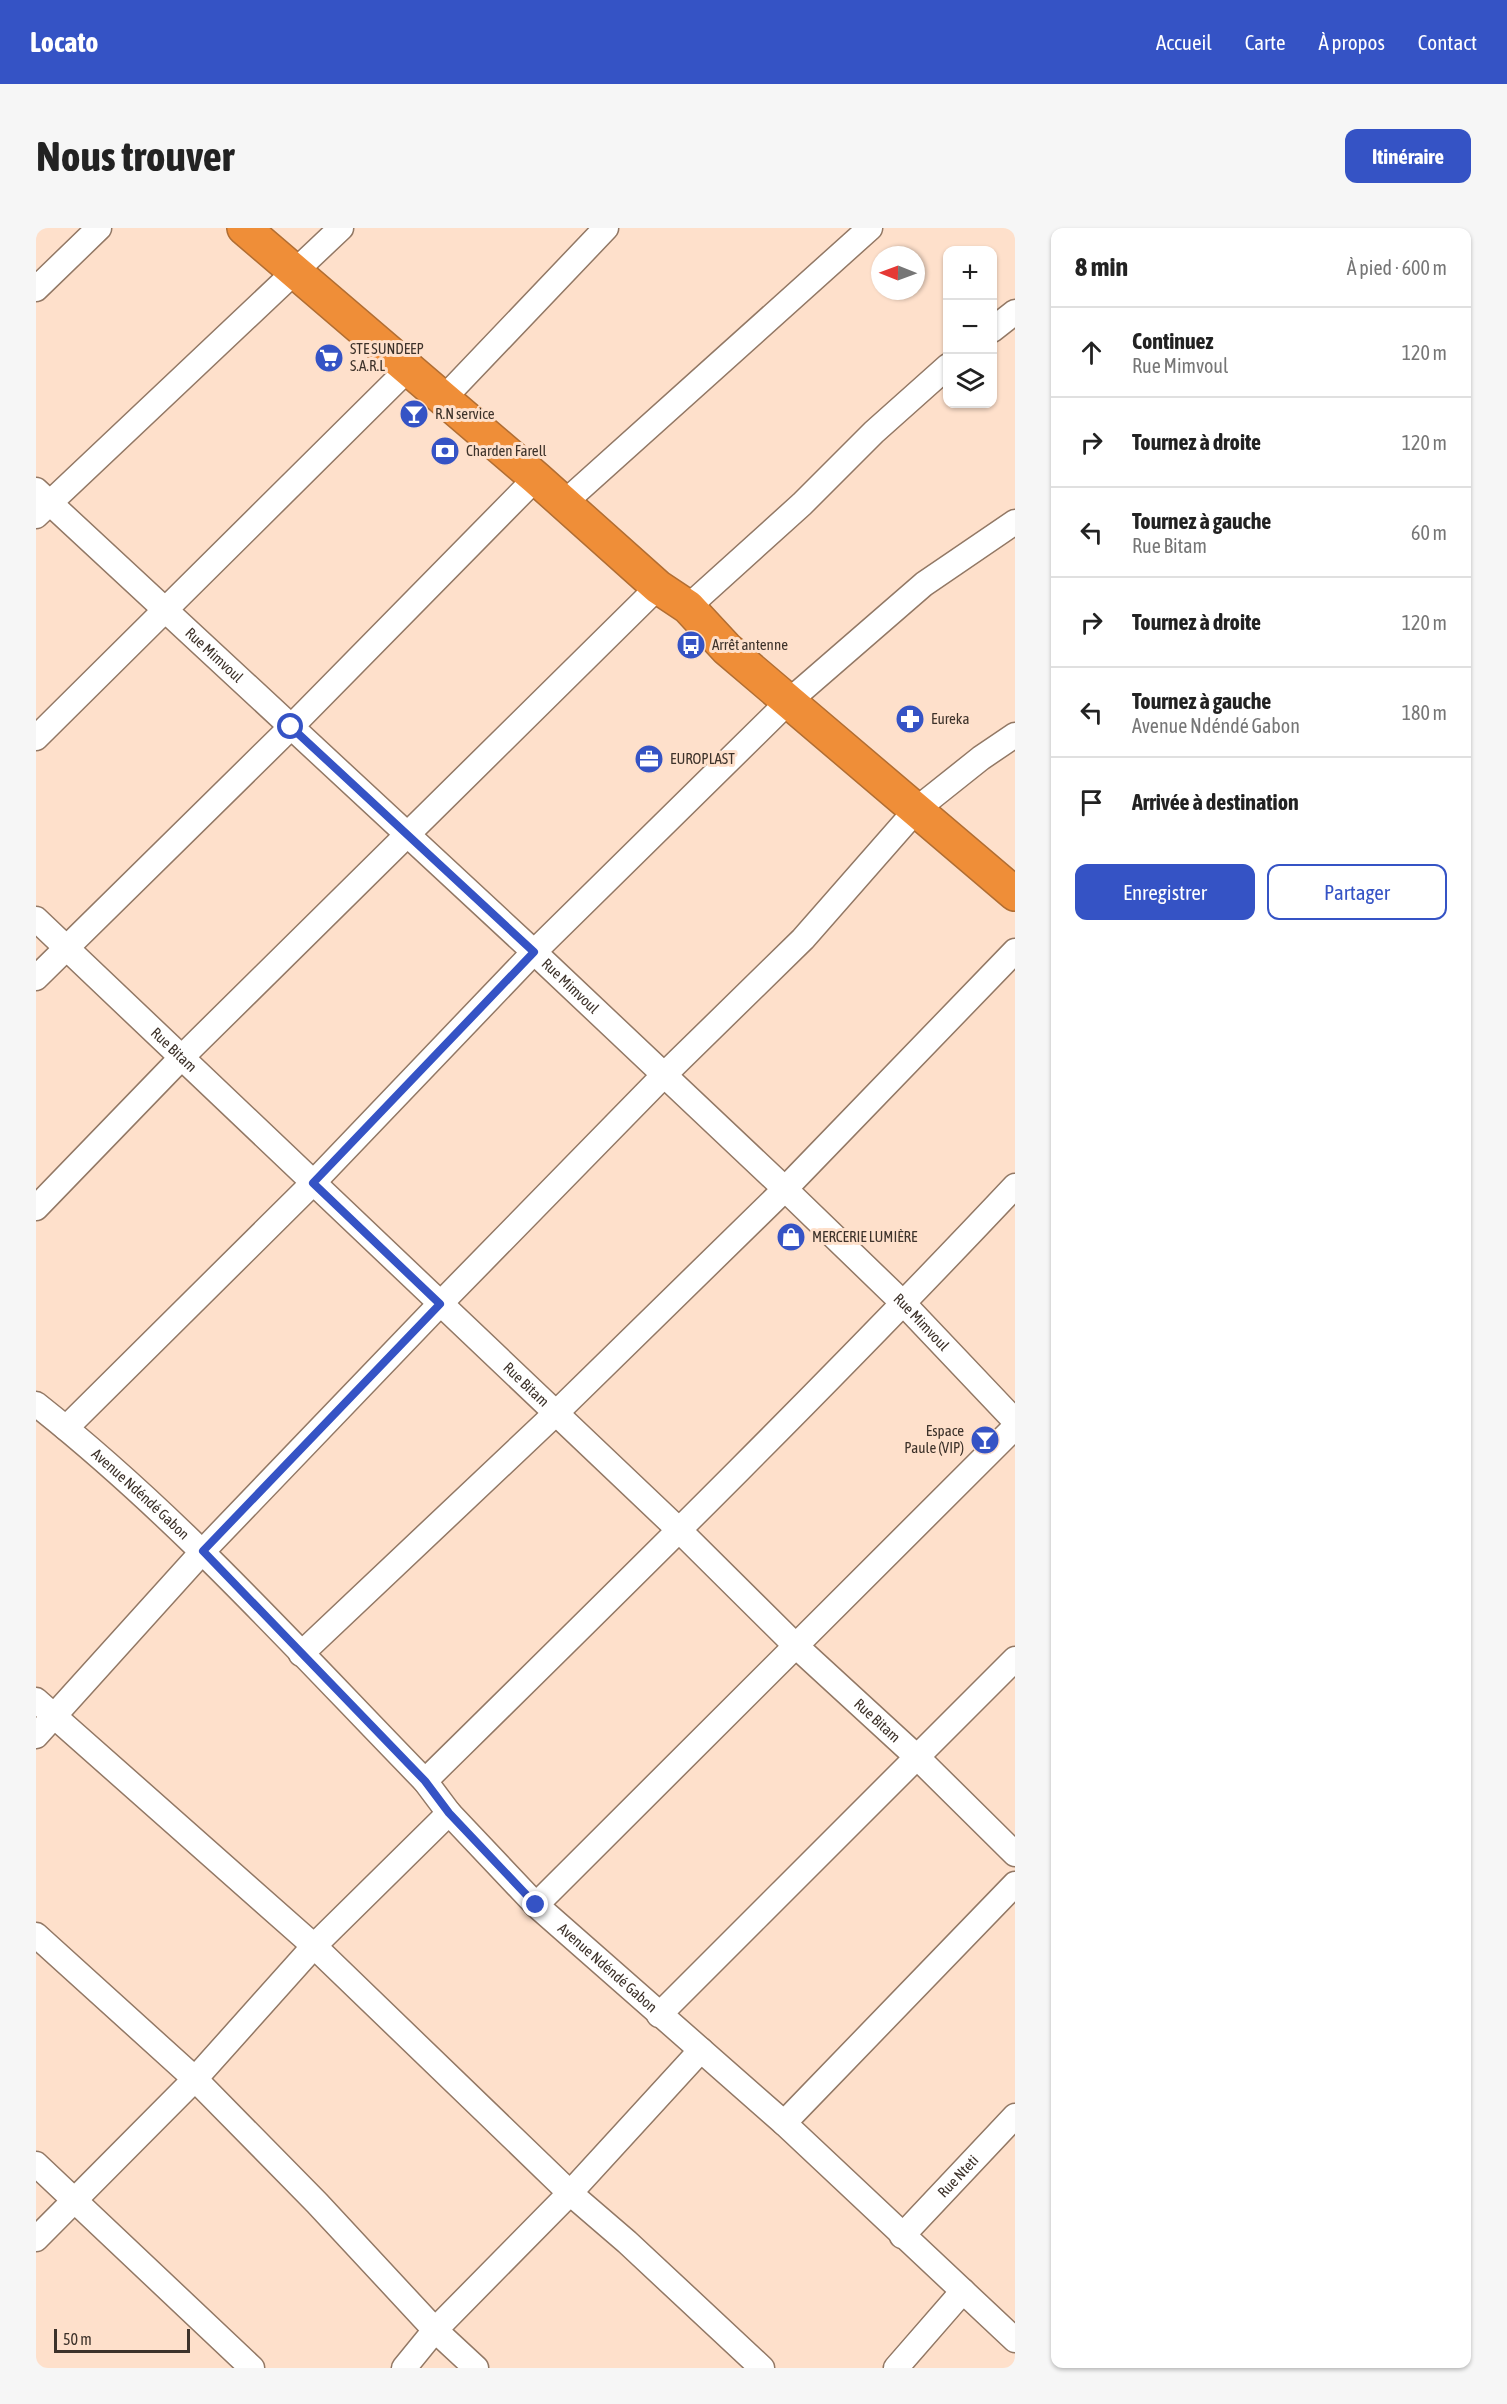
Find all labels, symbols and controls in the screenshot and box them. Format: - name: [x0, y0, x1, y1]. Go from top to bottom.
- text: Locato: [30, 26, 98, 58]
- text: Accueil: [1156, 30, 1212, 54]
- text: Carte: [1245, 30, 1285, 54]
- text: À propos: [1318, 30, 1385, 54]
- text: Contact: [1418, 30, 1477, 54]
- button: Itinéraire: [1345, 129, 1471, 183]
- text: Nous trouver: [36, 132, 234, 180]
- north arrow: [871, 246, 925, 300]
- map controls: [943, 246, 997, 408]
- button: +: [943, 246, 997, 300]
- text: 8 min: [1075, 252, 1128, 282]
- text: À pied · 600 m: [1347, 256, 1447, 279]
- button: −: [943, 300, 997, 354]
- text: Continuez: [1132, 328, 1214, 354]
- icon: ahead: [1075, 336, 1108, 369]
- place label: STE SUNDEEP S.A.R.L: [350, 340, 424, 374]
- text: 120 m: [1402, 341, 1447, 364]
- supermarket icon: STE SUNDEEP S.A.R.L: [313, 342, 345, 374]
- button: layers: [943, 354, 997, 408]
- text: Rue Mimvoul: [1132, 354, 1228, 377]
- bar icon: R.N service: [398, 398, 430, 430]
- place label: R.N service: [435, 405, 495, 422]
- icon: right: [1075, 426, 1108, 459]
- text: Tournez à droite: [1132, 429, 1261, 455]
- text: 120 m: [1402, 431, 1447, 454]
- bank icon: Charden Farell: [429, 435, 461, 467]
- place label: Charden Farell: [466, 442, 547, 459]
- text: Tournez à gauche: [1132, 508, 1271, 534]
- icon: left: [1075, 516, 1108, 549]
- text: 60 m: [1411, 521, 1447, 544]
- text: Rue Bitam: [1132, 534, 1207, 557]
- icon: right: [1075, 606, 1108, 639]
- text: Tournez à droite: [1132, 609, 1261, 635]
- text: 120 m: [1402, 611, 1447, 634]
- street label: Rue Mimvoul: [182, 624, 247, 686]
- bus stop icon: Arrêt antenne: [675, 629, 707, 661]
- place label: Arrêt antenne: [712, 636, 788, 653]
- text: Tournez à gauche: [1132, 688, 1271, 714]
- icon: left: [1075, 696, 1108, 729]
- text: 180 m: [1402, 701, 1447, 724]
- pharmacy icon: Eureka: [894, 703, 926, 735]
- place label: Eureka: [931, 710, 969, 727]
- route start: [277, 713, 303, 739]
- text: Avenue Ndéndé Gabon: [1132, 714, 1300, 737]
- office icon: EUROPLAST: [633, 743, 665, 775]
- place label: EUROPLAST: [670, 750, 735, 767]
- icon: arrive: [1075, 786, 1108, 819]
- text: Arrivée à destination: [1132, 789, 1299, 815]
- button: Enregistrer: [1075, 864, 1255, 920]
- button: Partager: [1267, 864, 1447, 920]
- street label: Rue Mimvoul: [538, 955, 603, 1017]
- street label: Rue Bitam: [148, 1024, 200, 1075]
- shop icon: MERCERIE LUMIÈRE: [775, 1221, 807, 1253]
- place label: MERCERIE LUMIÈRE: [812, 1228, 918, 1245]
- street label: Rue Mimvoul: [890, 1290, 953, 1354]
- street label: Rue Bitam: [500, 1359, 553, 1410]
- place label: Espace Paule (VIP): [904, 1422, 964, 1456]
- bar icon: Espace Paule (VIP): [969, 1424, 1001, 1456]
- street label: Avenue Ndéndé Gabon: [89, 1445, 193, 1543]
- street label: Rue Bitam: [851, 1695, 904, 1745]
- route end: [522, 1891, 548, 1917]
- street label: Avenue Ndéndé Gabon: [555, 1919, 661, 2016]
- street label: Rue Nteti: [934, 2151, 982, 2200]
- scale bar: [54, 2326, 190, 2354]
- text: 50 m: [63, 2330, 92, 2348]

